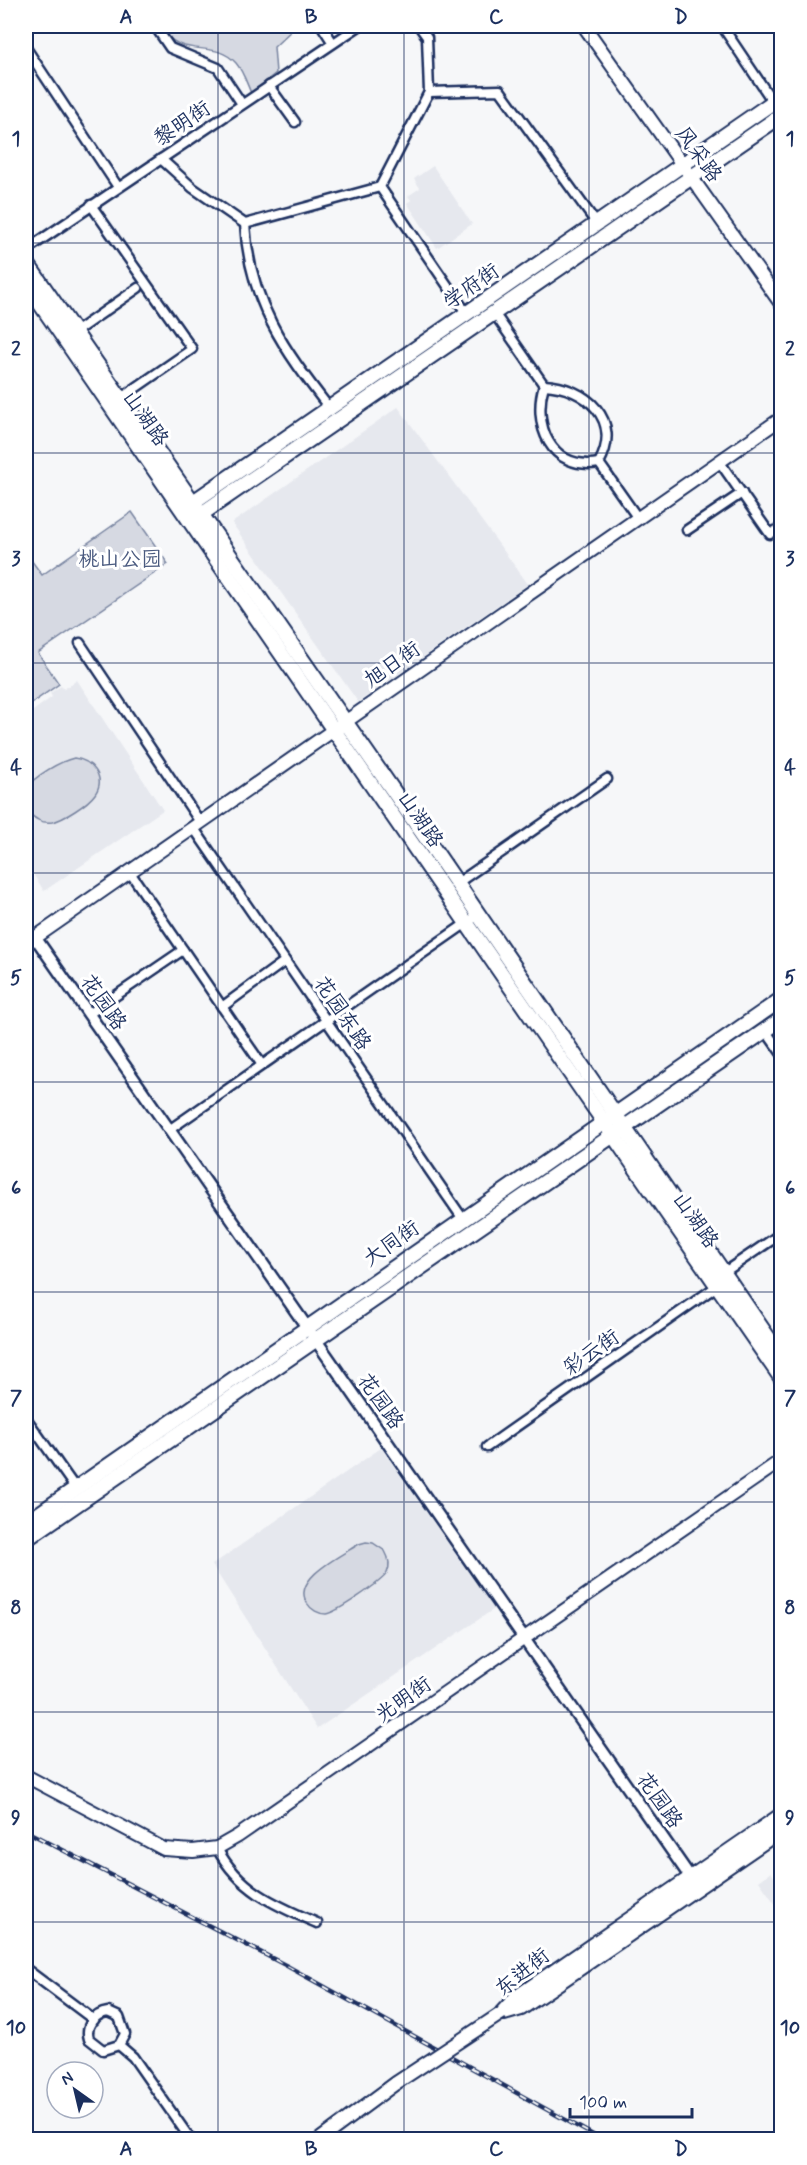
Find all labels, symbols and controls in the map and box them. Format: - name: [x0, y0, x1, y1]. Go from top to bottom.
- text: A: [119, 4, 133, 31]
- text: B: [305, 4, 318, 31]
- text: C: [489, 4, 504, 31]
- text: D: [674, 4, 688, 31]
- street label: 黎明街: [149, 95, 217, 153]
- street label: 风采路: [668, 121, 728, 188]
- text: 1: [12, 126, 20, 153]
- text: 1: [786, 126, 794, 153]
- street label: 学府街: [438, 257, 505, 316]
- text: 2: [11, 336, 21, 363]
- text: 2: [785, 336, 795, 363]
- street label: 山湖路: [116, 385, 175, 452]
- text: 3: [11, 546, 21, 573]
- park label: 桃山公园: [78, 546, 162, 574]
- text: 3: [785, 546, 795, 573]
- street label: 旭日街: [359, 635, 426, 694]
- text: 4: [10, 755, 22, 782]
- text: 4: [784, 755, 796, 782]
- street label: 山湖路: [391, 786, 449, 854]
- text: 5: [10, 965, 22, 992]
- text: 5: [784, 965, 796, 992]
- street label: 花园路: [74, 969, 133, 1036]
- street label: 花园东路: [307, 971, 377, 1056]
- text: 6: [11, 1175, 21, 1202]
- text: 6: [785, 1175, 795, 1202]
- street label: 山湖路: [666, 1187, 725, 1254]
- street label: 大同街: [358, 1214, 425, 1273]
- street label: 彩云街: [558, 1323, 625, 1382]
- street label: 花园路: [351, 1368, 410, 1435]
- text: 7: [10, 1385, 22, 1412]
- text: 7: [784, 1385, 796, 1412]
- text: 8: [10, 1595, 22, 1622]
- text: 8: [784, 1595, 796, 1622]
- street label: 光明街: [370, 1670, 437, 1729]
- street label: 花园路: [630, 1767, 689, 1834]
- text: 9: [11, 1805, 21, 1832]
- text: 9: [785, 1805, 795, 1832]
- street label: 东进街: [489, 1942, 556, 2003]
- text: 10: [6, 2015, 26, 2042]
- text: 10: [780, 2015, 800, 2042]
- north arrow: [45, 2060, 105, 2120]
- text: N: [57, 2067, 78, 2090]
- scale bar: [570, 2081, 692, 2119]
- text: 100 m: [579, 2091, 627, 2115]
- text: A: [119, 2136, 133, 2163]
- text: B: [305, 2136, 318, 2163]
- text: C: [489, 2136, 504, 2163]
- text: D: [674, 2136, 688, 2163]

